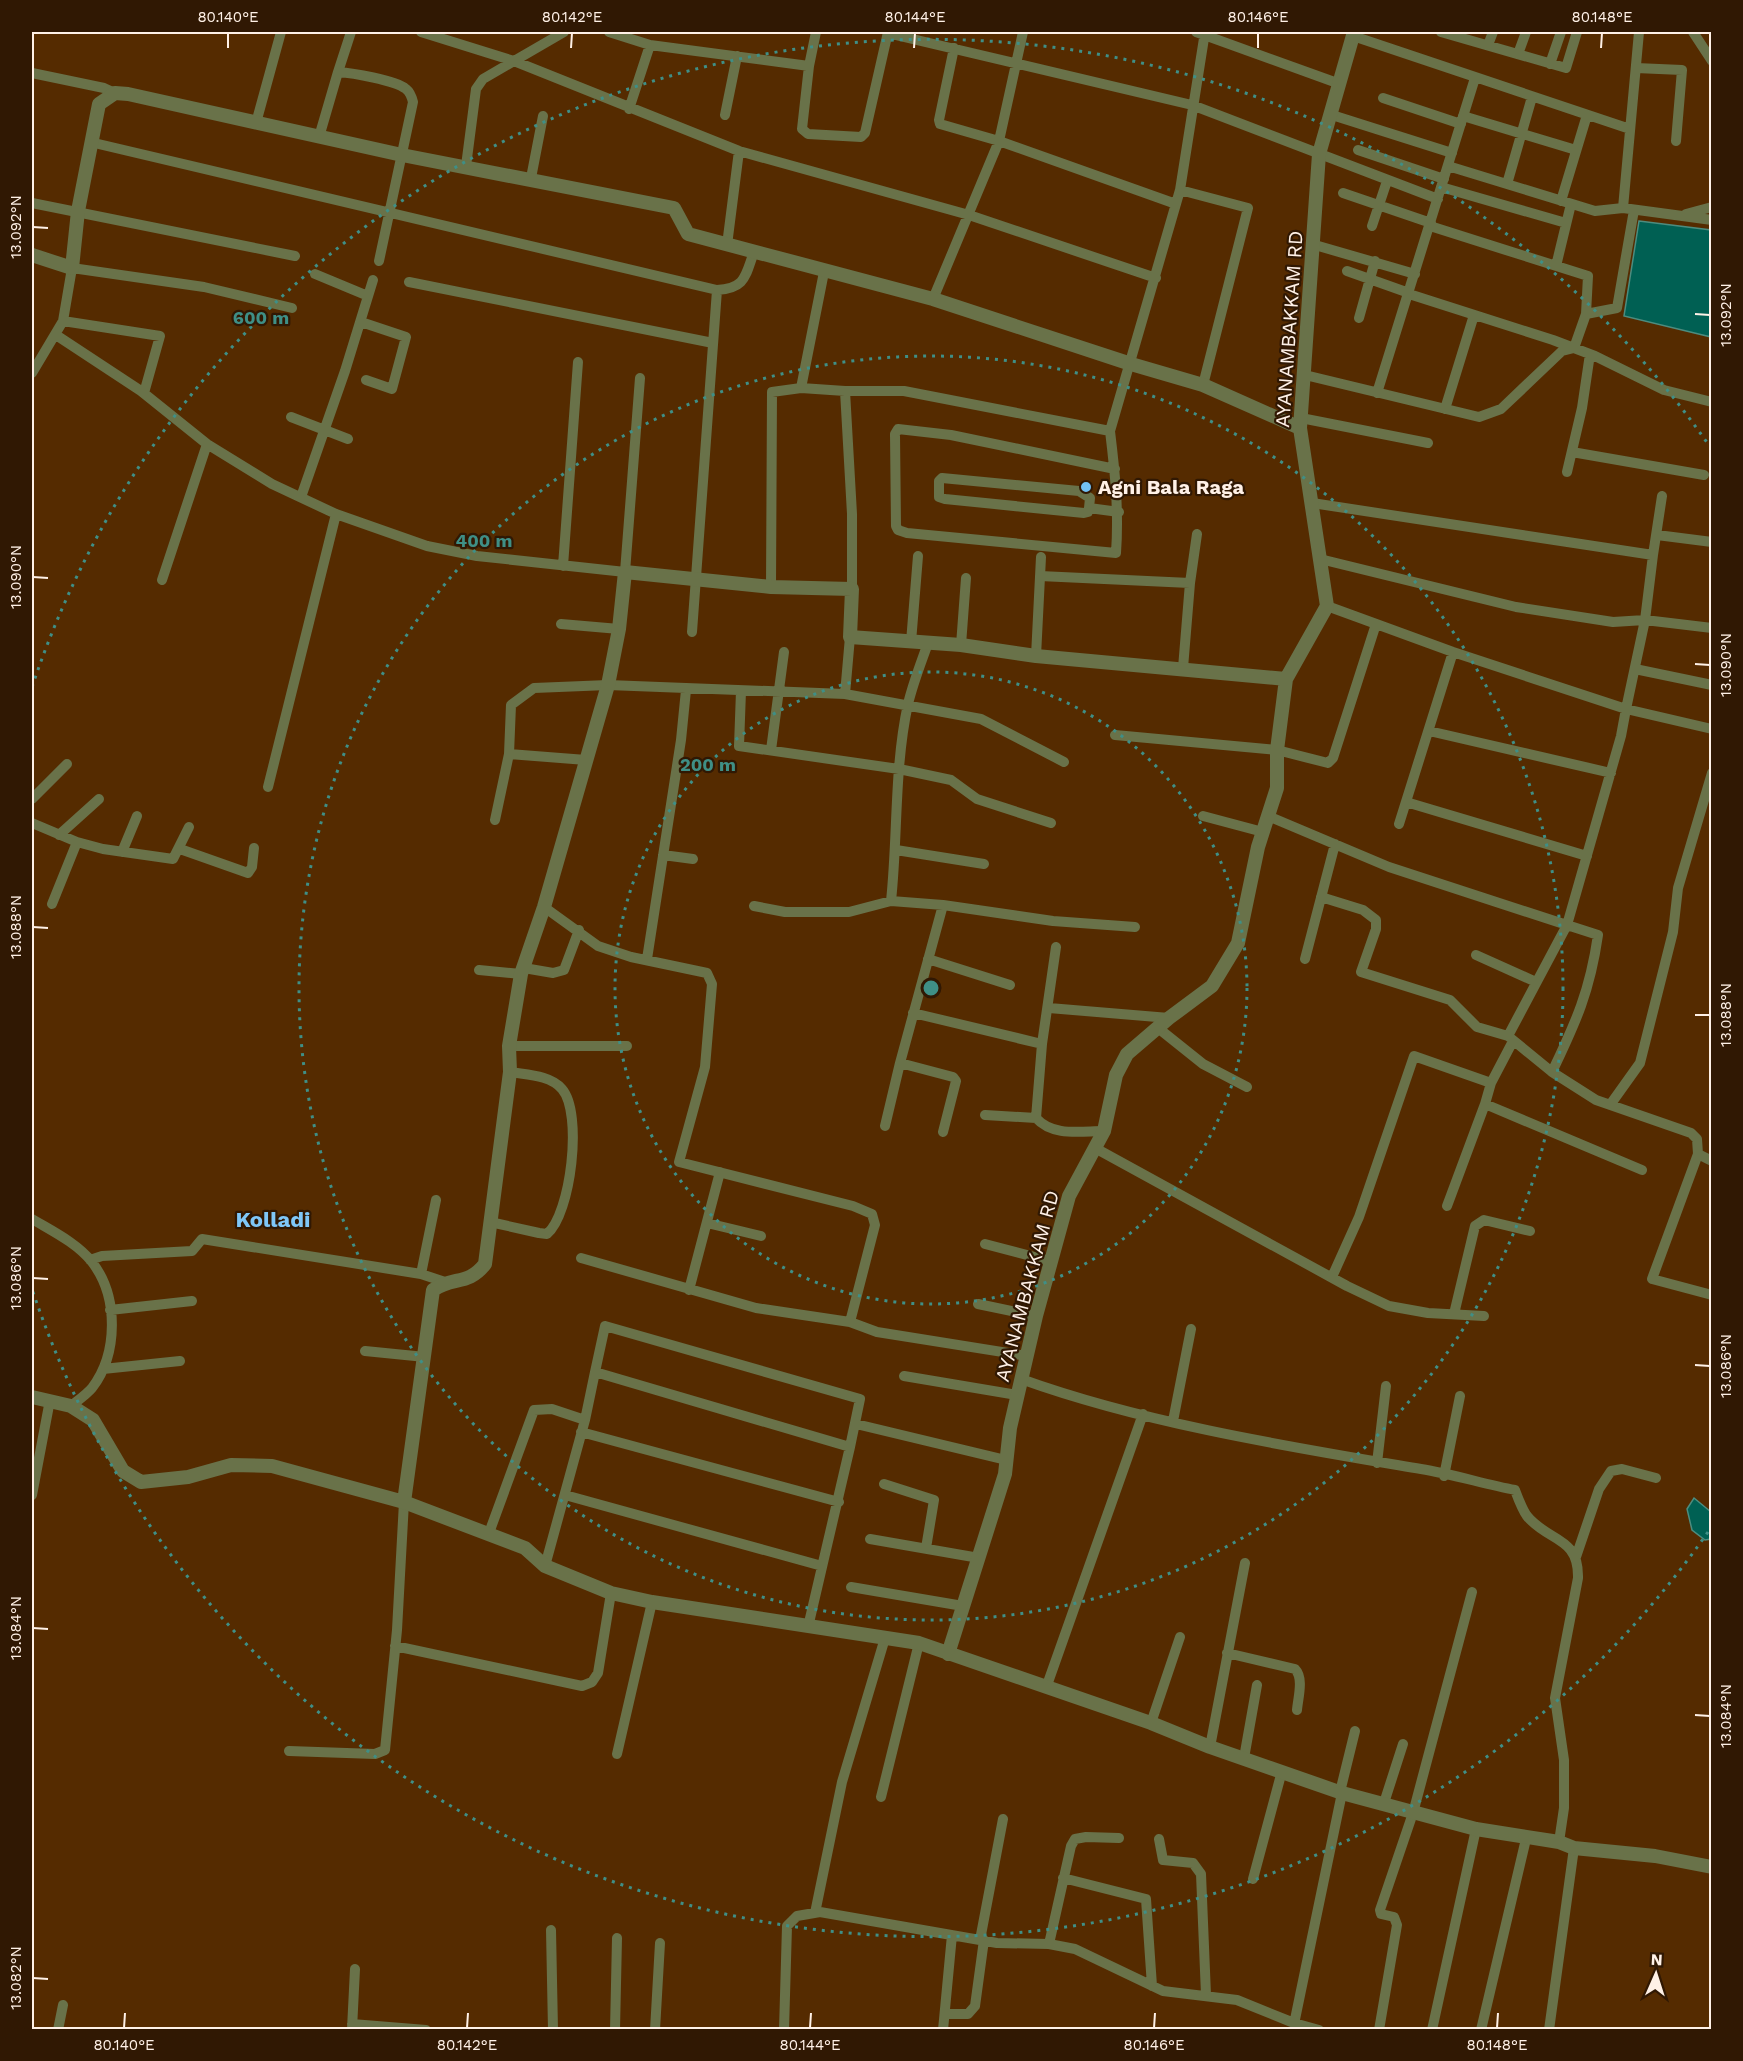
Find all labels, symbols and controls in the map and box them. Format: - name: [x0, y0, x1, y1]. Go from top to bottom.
- text: 80.140°E: [197, 8, 259, 26]
- text: 80.142°E: [542, 8, 602, 26]
- text: 80.144°E: [884, 8, 946, 26]
- text: 80.146°E: [1227, 8, 1289, 26]
- text: 80.148°E: [1571, 8, 1633, 26]
- text: 13.092°N: [7, 195, 25, 259]
- street label: AYANAMBAKKAM RD: [1270, 230, 1308, 428]
- text: 13.092°N: [1717, 283, 1735, 347]
- text: 600 m: [233, 307, 289, 328]
- place label: Agni Bala Raga: [1098, 475, 1244, 499]
- marker: Agni Bala Raga: [1079, 480, 1093, 494]
- text: 400 m: [456, 530, 512, 551]
- text: 13.090°N: [7, 545, 25, 609]
- text: 13.090°N: [1717, 633, 1735, 697]
- text: 200 m: [680, 754, 736, 775]
- text: 13.088°N: [7, 895, 25, 959]
- centre of rings: [921, 978, 941, 998]
- text: 13.088°N: [1717, 983, 1735, 1047]
- street label: AYANAMBAKKAM RD: [990, 1188, 1064, 1384]
- district label: Kolladi: [236, 1207, 310, 1232]
- text: 13.086°N: [7, 1246, 25, 1310]
- text: 13.086°N: [1717, 1334, 1735, 1398]
- text: 13.084°N: [7, 1596, 25, 1660]
- text: 13.084°N: [1717, 1684, 1735, 1748]
- north arrow: [1626, 1944, 1686, 2004]
- text: 13.082°N: [7, 1946, 25, 2010]
- text: N: [1650, 1950, 1663, 1969]
- text: 80.140°E: [93, 2036, 155, 2054]
- text: 80.142°E: [437, 2036, 497, 2054]
- text: 80.144°E: [779, 2036, 841, 2054]
- text: 80.146°E: [1123, 2036, 1185, 2054]
- text: 80.148°E: [1466, 2036, 1528, 2054]

